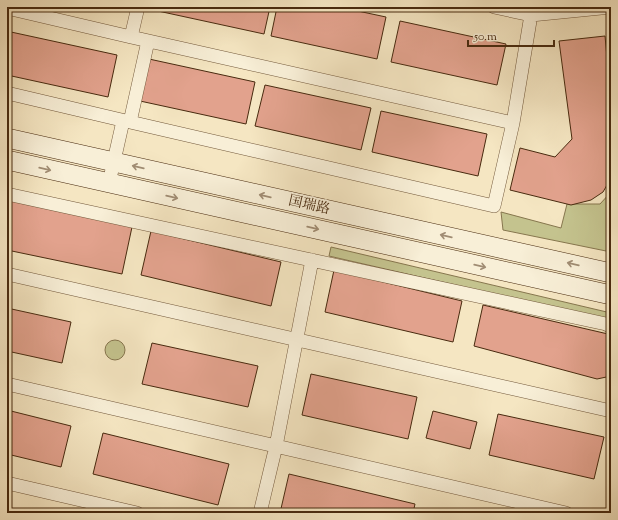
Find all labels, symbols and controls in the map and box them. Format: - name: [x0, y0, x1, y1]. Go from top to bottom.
- scale bar: [468, 22, 554, 48]
- text: 50 m: [473, 28, 497, 46]
- one-way arrow: [131, 163, 144, 171]
- one-way arrow: [38, 165, 51, 173]
- one-way arrow: [258, 191, 271, 199]
- street label: 国瑞路: [286, 192, 332, 220]
- one-way arrow: [165, 194, 178, 202]
- one-way arrow: [306, 225, 319, 233]
- one-way arrow: [440, 232, 453, 240]
- one-way arrow: [567, 260, 580, 268]
- one-way arrow: [474, 262, 487, 270]

